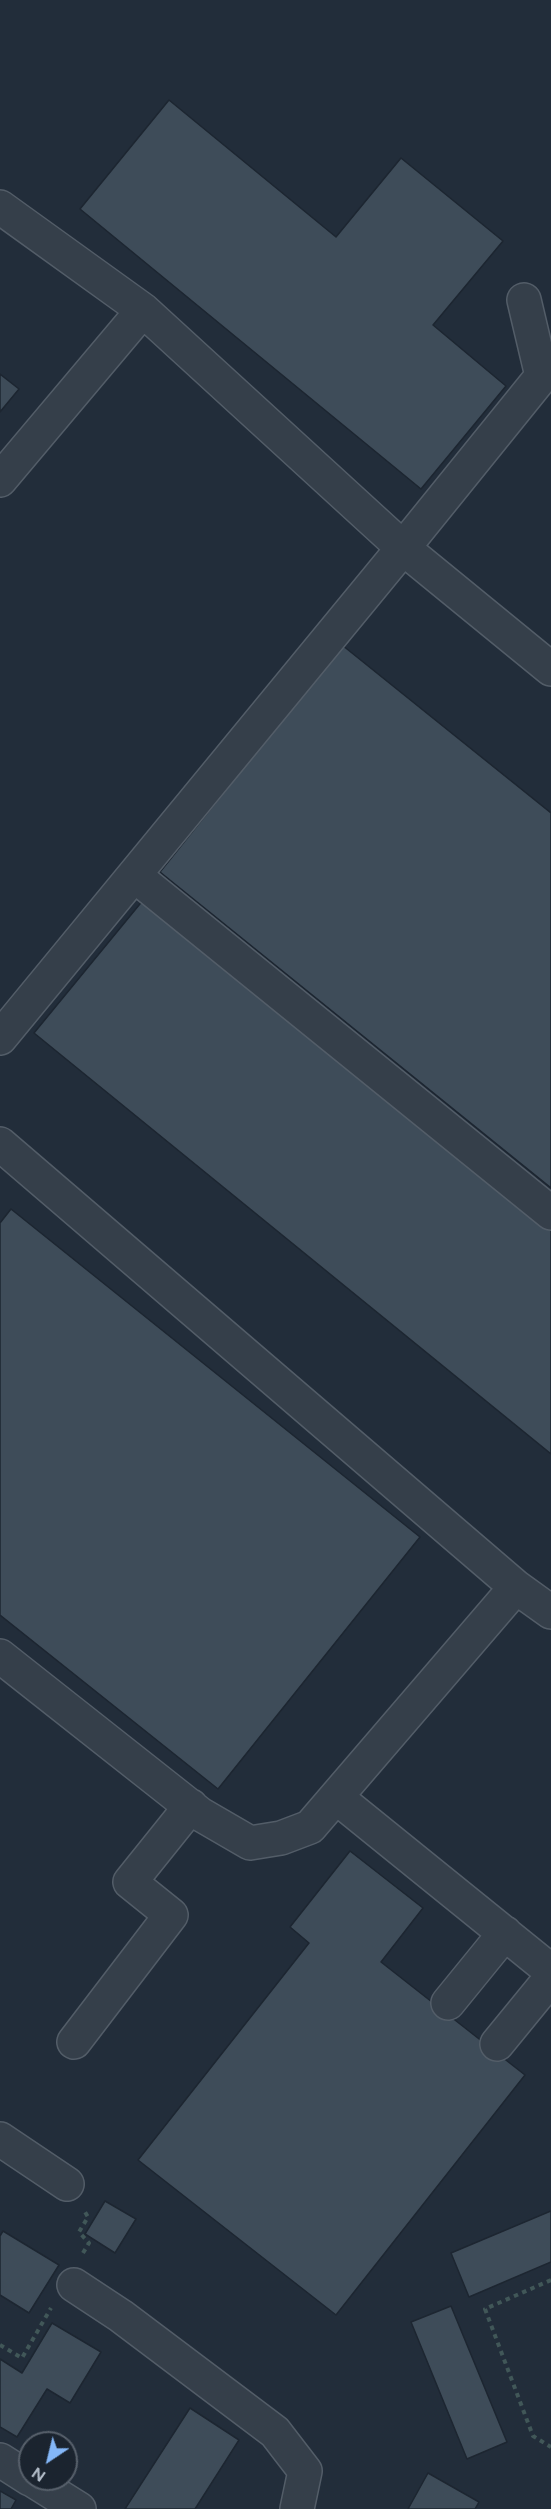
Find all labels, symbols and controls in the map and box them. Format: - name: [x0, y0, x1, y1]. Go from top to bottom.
- north arrow: [18, 2431, 78, 2491]
- text: N: [28, 2463, 49, 2486]

